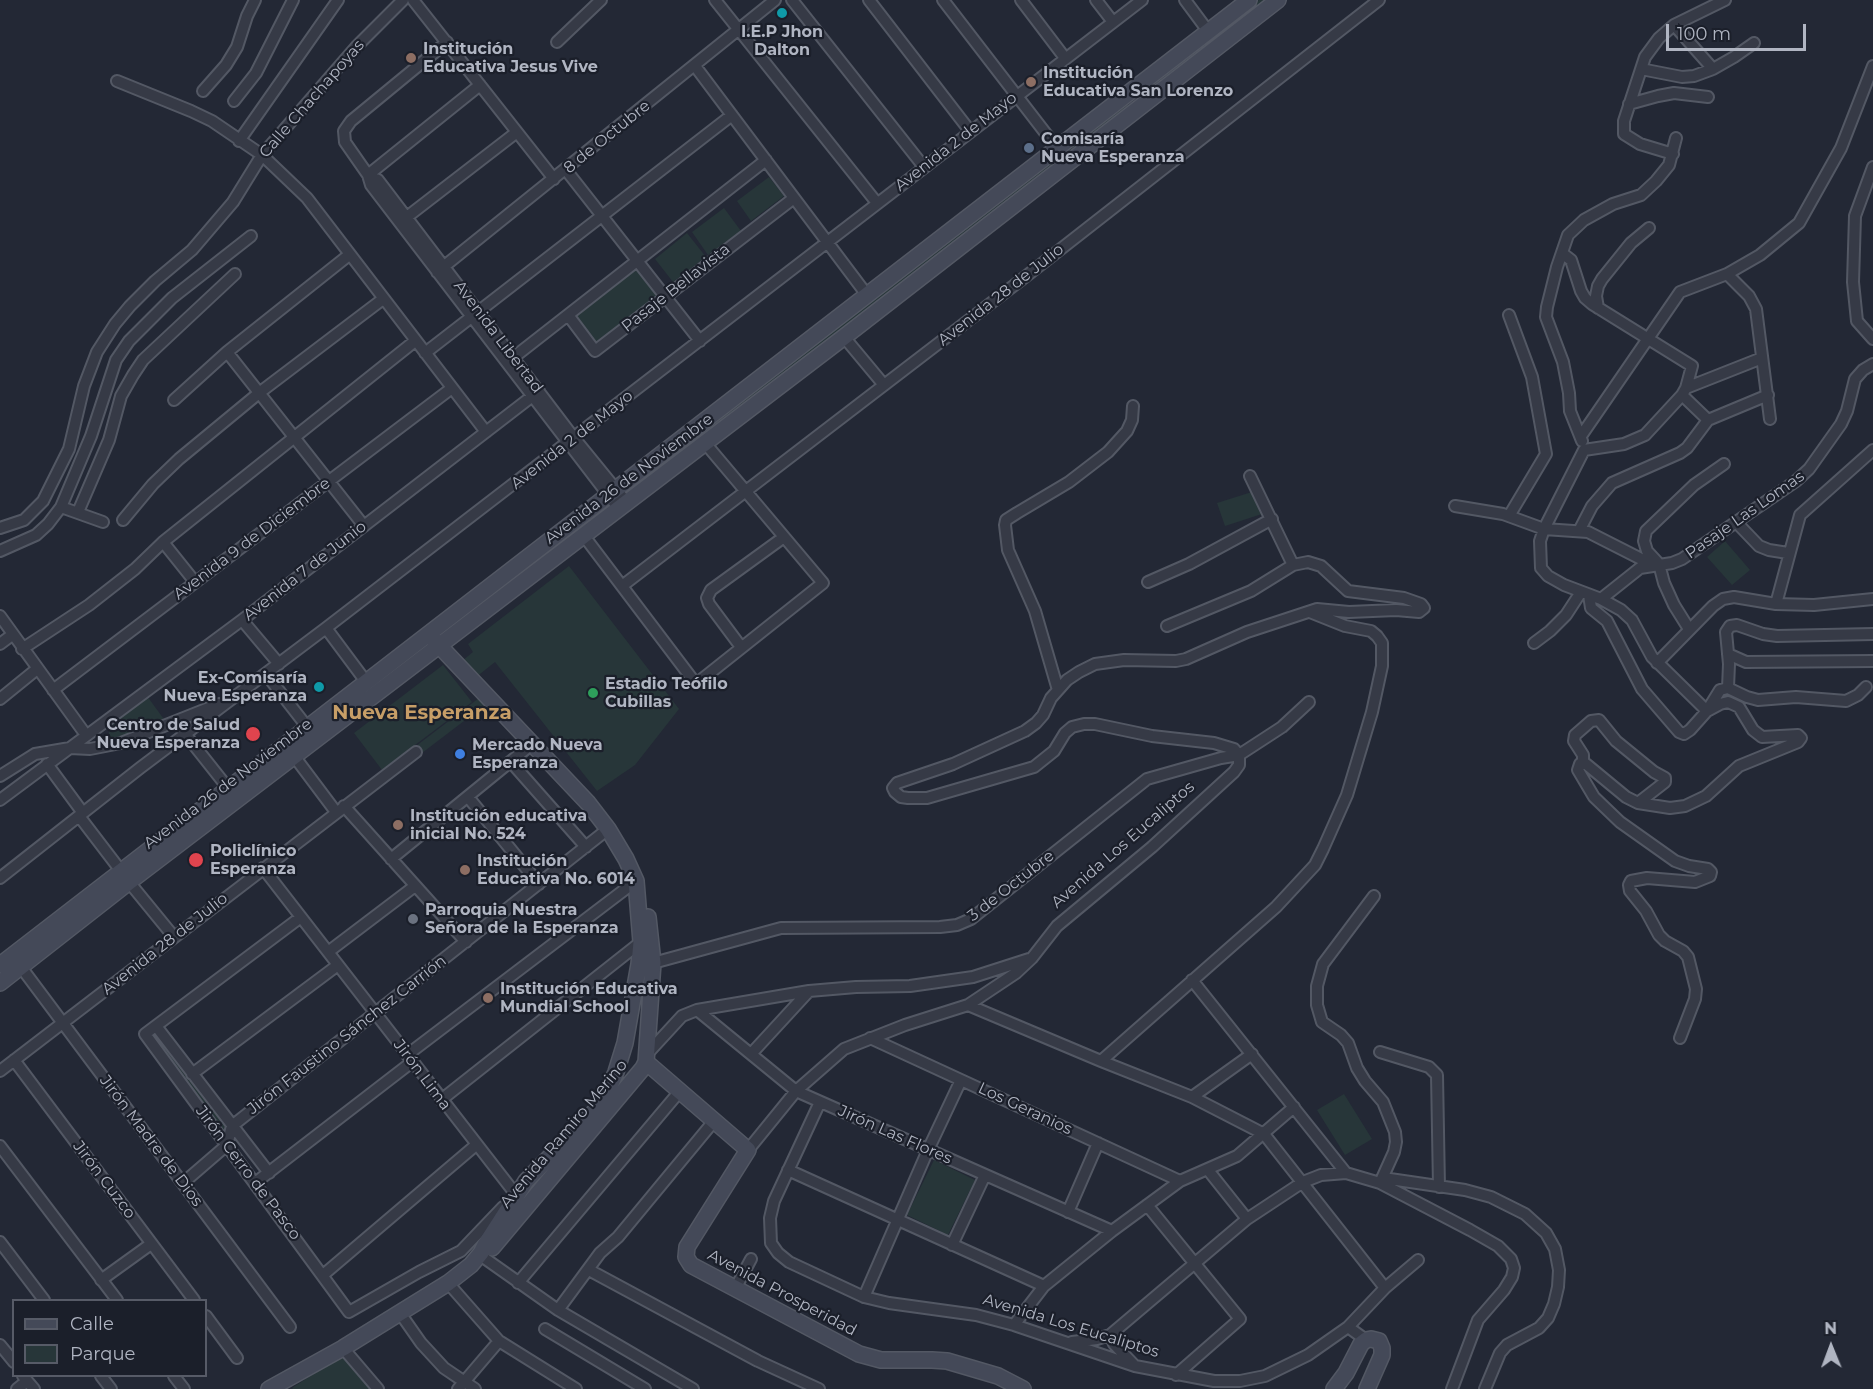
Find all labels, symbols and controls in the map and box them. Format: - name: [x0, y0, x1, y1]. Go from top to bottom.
- marker: I.E.P Jhon Dalton: [775, 6, 789, 20]
- scale bar: [1669, 12, 1808, 50]
- place label: I.E.P Jhon Dalton: [741, 22, 823, 60]
- text: 100 m: [1677, 23, 1731, 45]
- street label: Calle Chachapoyas: [256, 36, 368, 162]
- place label: Institución Educativa Jesus Vive: [423, 39, 598, 77]
- marker: Institución Educativa Jesus Vive: [404, 51, 418, 65]
- place label: Institución Educativa San Lorenzo: [1043, 63, 1233, 101]
- marker: Institución Educativa San Lorenzo: [1024, 75, 1038, 89]
- street label: Avenida 2 de Mayo: [891, 88, 1021, 196]
- street label: 8 de Octubre: [560, 96, 654, 178]
- place label: Comisaría Nueva Esperanza: [1041, 129, 1185, 167]
- marker: Comisaría Nueva Esperanza: [1022, 141, 1036, 155]
- street label: Pasaje Bellavista: [618, 240, 734, 336]
- street label: Avenida 28 de Julio: [934, 240, 1068, 350]
- street label: Avenida Libertad: [449, 277, 547, 397]
- street label: Avenida 2 de Mayo: [507, 386, 637, 494]
- street label: Avenida 26 de Noviembre: [541, 409, 717, 549]
- street label: Pasaje Las Lomas: [1682, 467, 1808, 563]
- street label: Avenida 9 de Diciembre: [170, 474, 334, 604]
- street label: Avenida 7 de Junio: [240, 517, 370, 625]
- place label: Ex-Comisaría Nueva Esperanza: [163, 668, 307, 706]
- place label: Estadio Teófilo Cubillas: [605, 674, 728, 712]
- marker: Ex-Comisaría Nueva Esperanza: [312, 680, 326, 694]
- marker: Estadio Teófilo Cubillas: [586, 686, 600, 700]
- district label: Nueva Esperanza: [332, 701, 512, 725]
- street label: Avenida 26 de Noviembre: [140, 714, 316, 854]
- place label: Centro de Salud Nueva Esperanza: [96, 715, 240, 753]
- marker: Centro de Salud Nueva Esperanza: [244, 725, 262, 743]
- place label: Mercado Nueva Esperanza: [472, 735, 603, 773]
- marker: Mercado Nueva Esperanza: [453, 747, 467, 761]
- street label: Avenida Los Eucaliptos: [1048, 778, 1198, 912]
- place label: Institución educativa inicial No. 524: [410, 806, 587, 844]
- marker: Institución educativa inicial No. 524: [391, 818, 405, 832]
- place label: Policlínico Esperanza: [210, 841, 296, 879]
- street label: 3 de Octubre: [964, 846, 1058, 926]
- marker: Policlínico Esperanza: [187, 851, 205, 869]
- place label: Institución Educativa No. 6014: [477, 851, 635, 889]
- marker: Institución Educativa No. 6014: [458, 863, 472, 877]
- street label: Avenida 28 de Julio: [98, 889, 232, 999]
- place label: Parroquia Nuestra Señora de la Esperanza: [425, 900, 619, 938]
- marker: Parroquia Nuestra Señora de la Esperanza: [406, 912, 420, 926]
- street label: Jirón Faustino Sánchez Carrión: [244, 951, 450, 1119]
- place label: Institución Educativa Mundial School: [500, 979, 678, 1017]
- marker: Institución Educativa Mundial School: [481, 991, 495, 1005]
- street label: Jirón Lima: [389, 1036, 455, 1114]
- street label: Avenida Ramiro Merino: [496, 1056, 632, 1212]
- street label: Jirón Madre de Dios: [95, 1072, 207, 1210]
- street label: Los Geranios: [975, 1079, 1075, 1139]
- street label: Jirón Las Flores: [835, 1101, 955, 1169]
- street label: Jirón Cerro de Pasco: [191, 1102, 305, 1244]
- street label: Jirón Cuzco: [69, 1137, 139, 1223]
- street label: Avenida Prosperidad: [704, 1246, 860, 1340]
- street label: Avenida Los Eucaliptos: [981, 1290, 1161, 1362]
- legend: [12, 1299, 207, 1377]
- text: Calle: [70, 1313, 114, 1335]
- north arrow: [1801, 1317, 1861, 1377]
- text: N: [1824, 1319, 1837, 1338]
- text: Parque: [70, 1343, 135, 1365]

